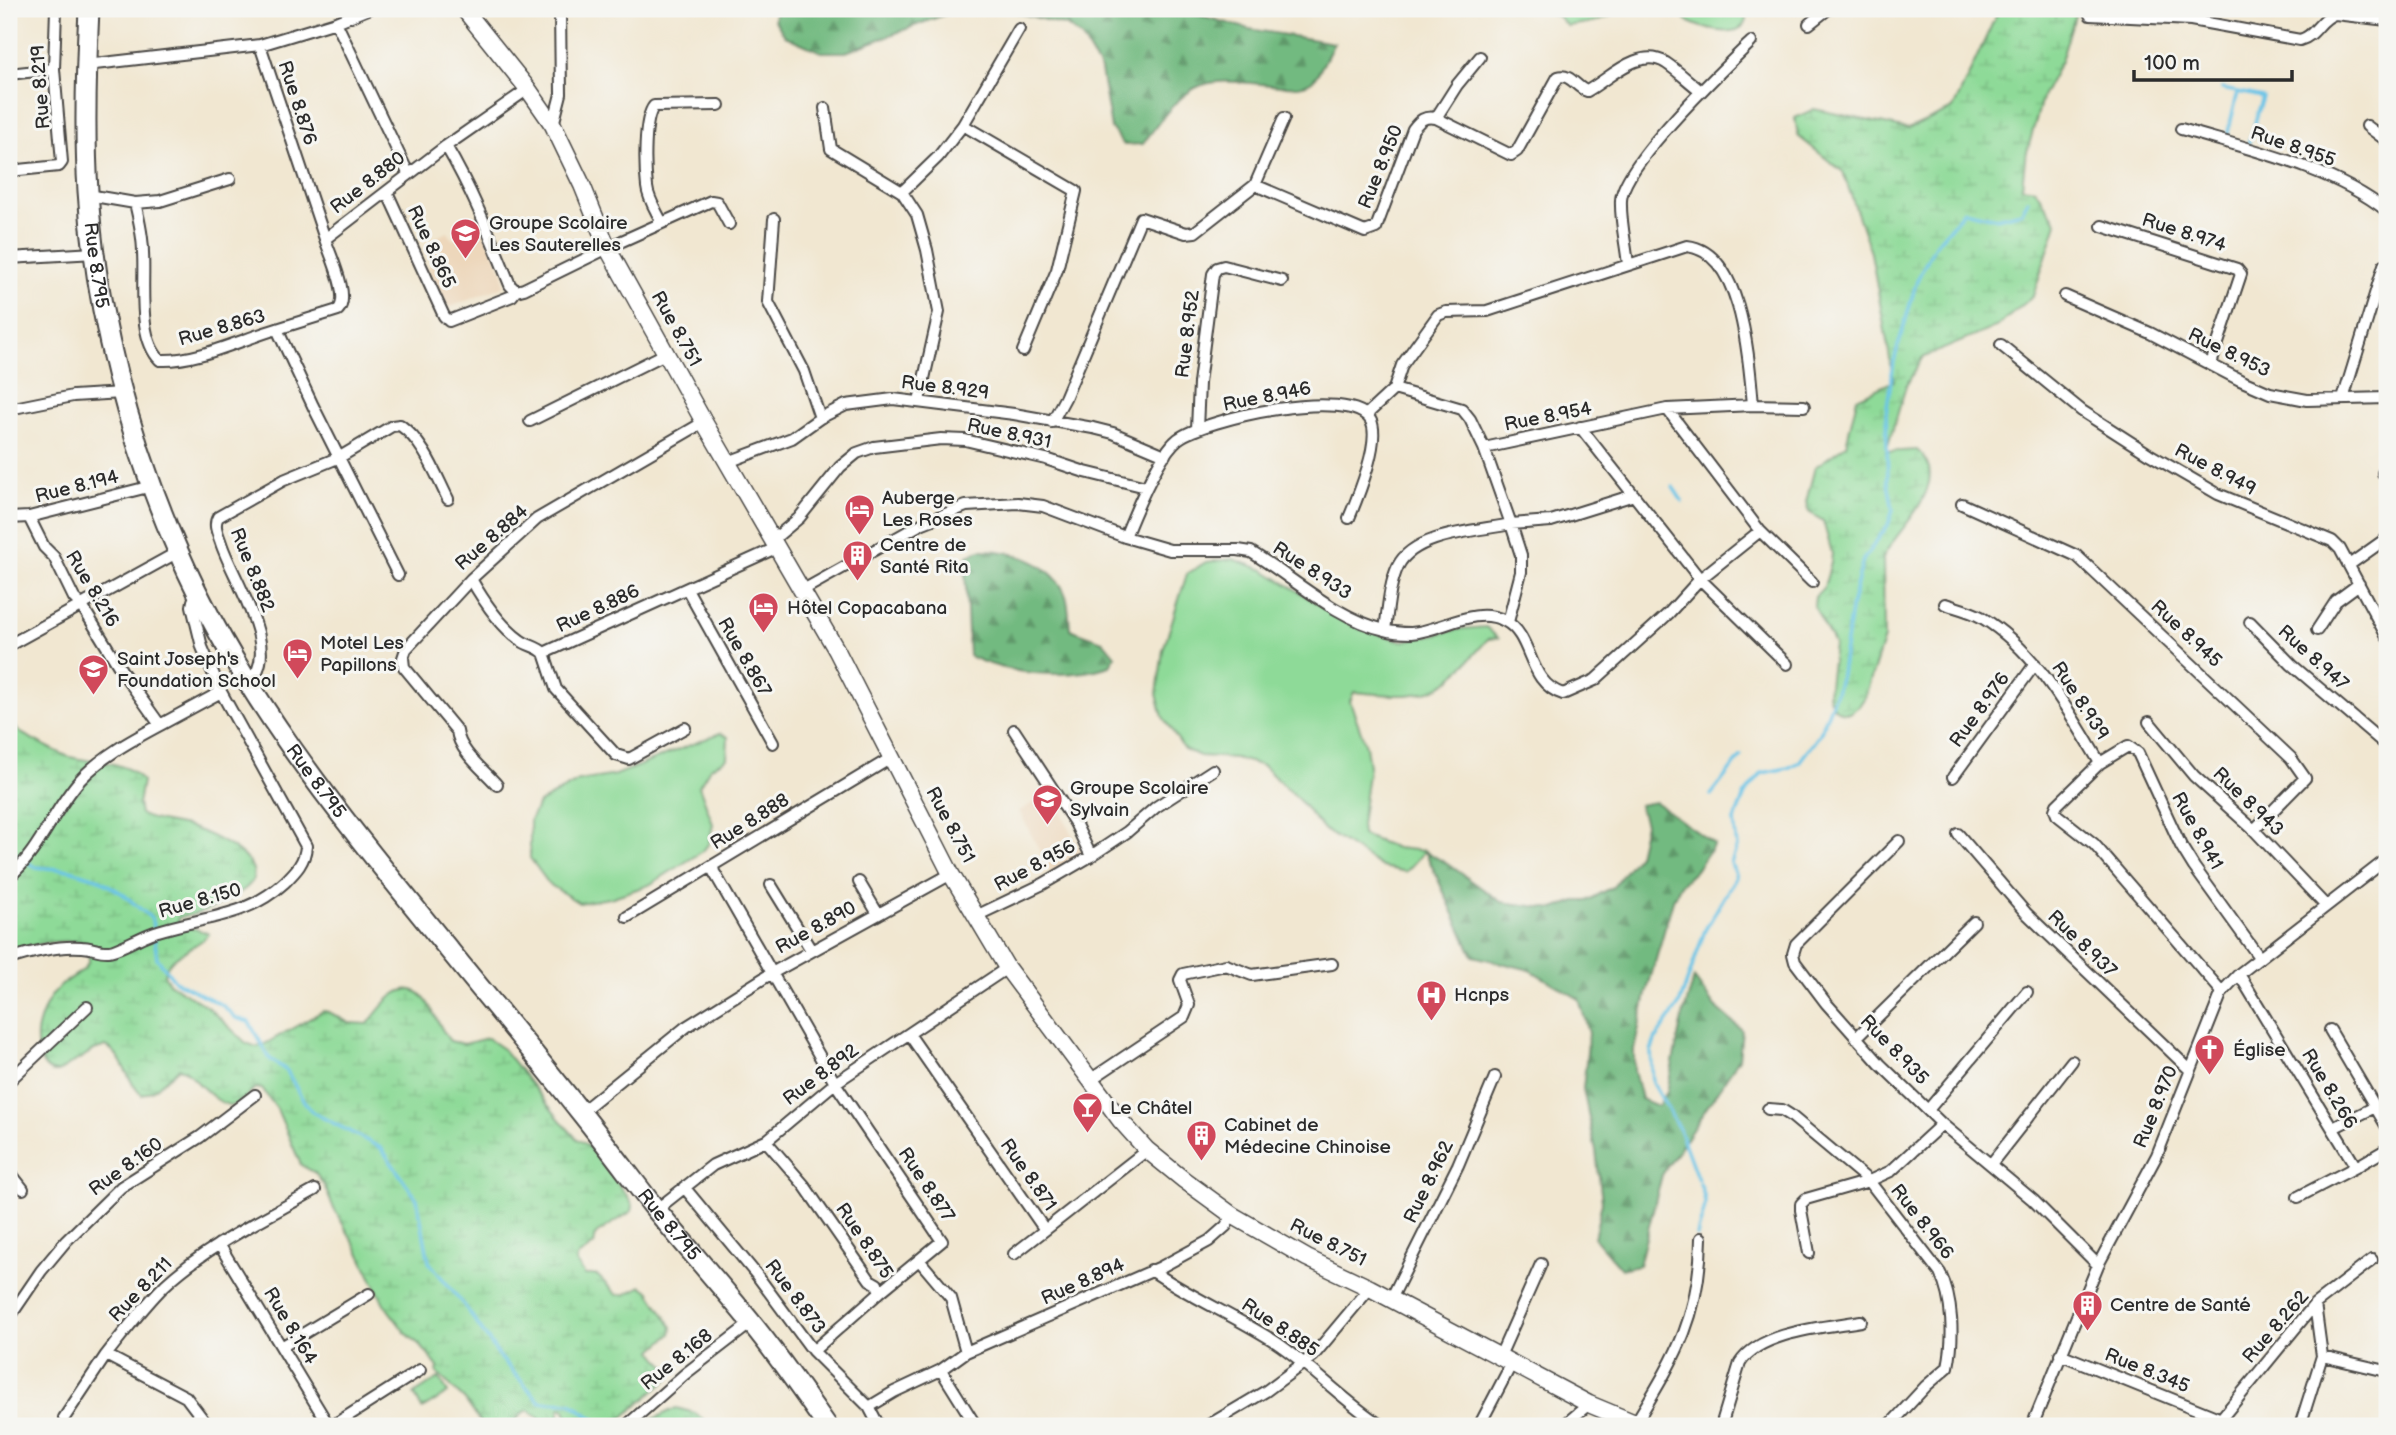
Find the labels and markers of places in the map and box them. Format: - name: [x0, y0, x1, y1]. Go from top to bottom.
- place label: Groupe Scolaire Les Sauterelles: [489, 212, 627, 257]
- school or university icon: Groupe Scolaire Les Sauterelles: [449, 217, 483, 261]
- place label: Auberge Les Roses: [882, 487, 973, 532]
- hotel icon: Auberge Les Roses: [842, 492, 876, 536]
- place label: Centre de Santé Rita: [880, 534, 969, 579]
- building icon: Centre de Santé Rita: [840, 539, 874, 583]
- hotel icon: Hôtel Copacabana: [747, 591, 781, 635]
- place label: Hôtel Copacabana: [787, 597, 947, 620]
- place label: Motel Les Papillons: [320, 632, 404, 677]
- hotel icon: Motel Les Papillons: [280, 637, 314, 681]
- place label: Saint Joseph's Foundation School: [117, 648, 276, 693]
- school or university icon: Saint Joseph's Foundation School: [77, 653, 111, 697]
- place label: Groupe Scolaire Sylvain: [1070, 777, 1208, 822]
- school or university icon: Groupe Scolaire Sylvain: [1030, 782, 1064, 826]
- hospital icon: Hcnps: [1414, 978, 1448, 1022]
- place label: Hcnps: [1454, 984, 1509, 1007]
- church icon: Église: [2193, 1033, 2227, 1077]
- place label: Église: [2233, 1038, 2285, 1062]
- bar icon: Le Châtel: [1070, 1091, 1104, 1135]
- place label: Le Châtel: [1110, 1097, 1192, 1120]
- place label: Cabinet de Médecine Chinoise: [1224, 1114, 1391, 1159]
- building icon: Cabinet de Médecine Chinoise: [1184, 1119, 1218, 1163]
- building icon: Centre de Santé: [2070, 1288, 2104, 1332]
- place label: Centre de Santé: [2110, 1294, 2251, 1317]

